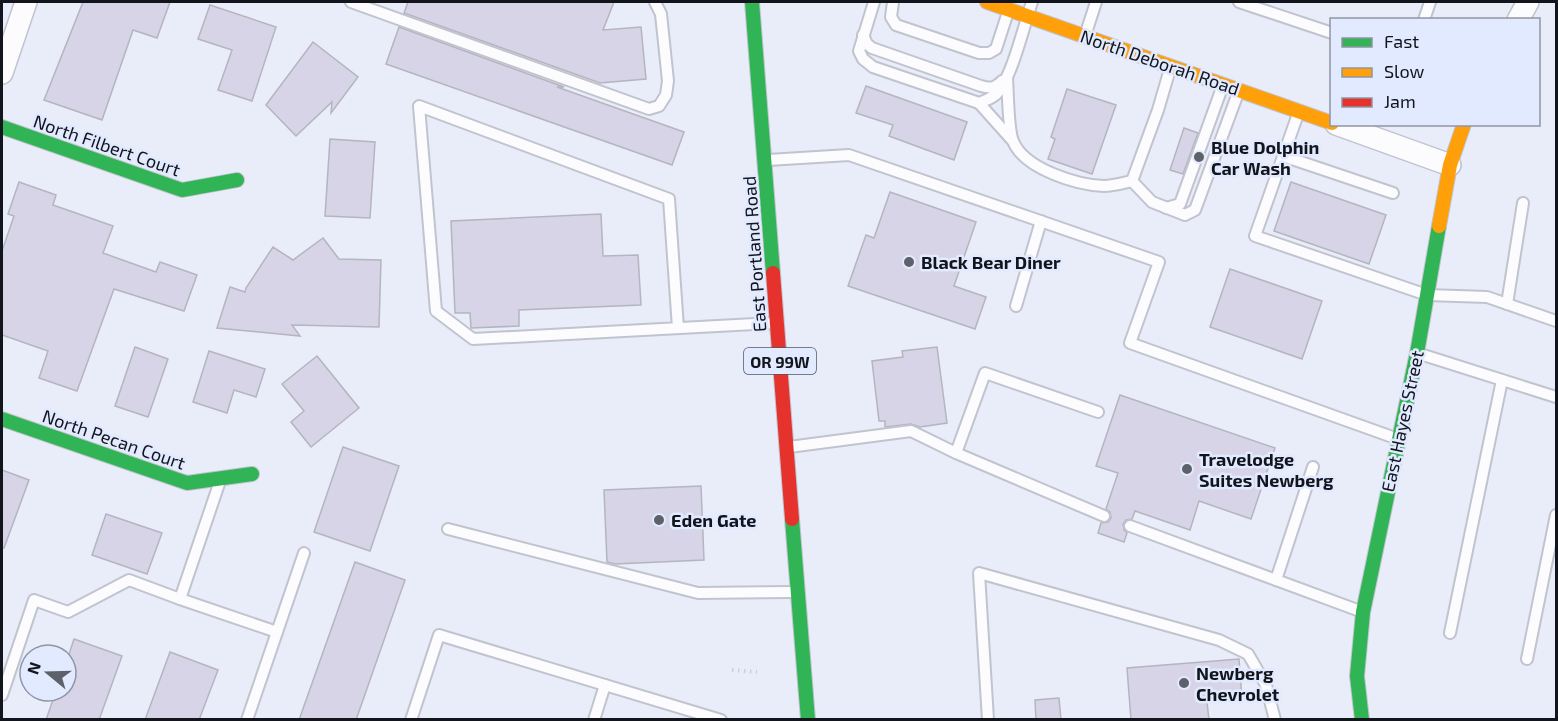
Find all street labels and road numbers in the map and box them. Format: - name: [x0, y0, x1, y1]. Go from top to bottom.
- street label: North Deborah Road: [1078, 24, 1242, 100]
- street label: North Filbert Court: [31, 110, 183, 180]
- street label: East Portland Road: [738, 175, 770, 333]
- road number: OR 99W: [744, 348, 816, 374]
- street label: East Hayes Street: [1376, 348, 1428, 494]
- street label: North Pecan Court: [40, 404, 188, 474]

